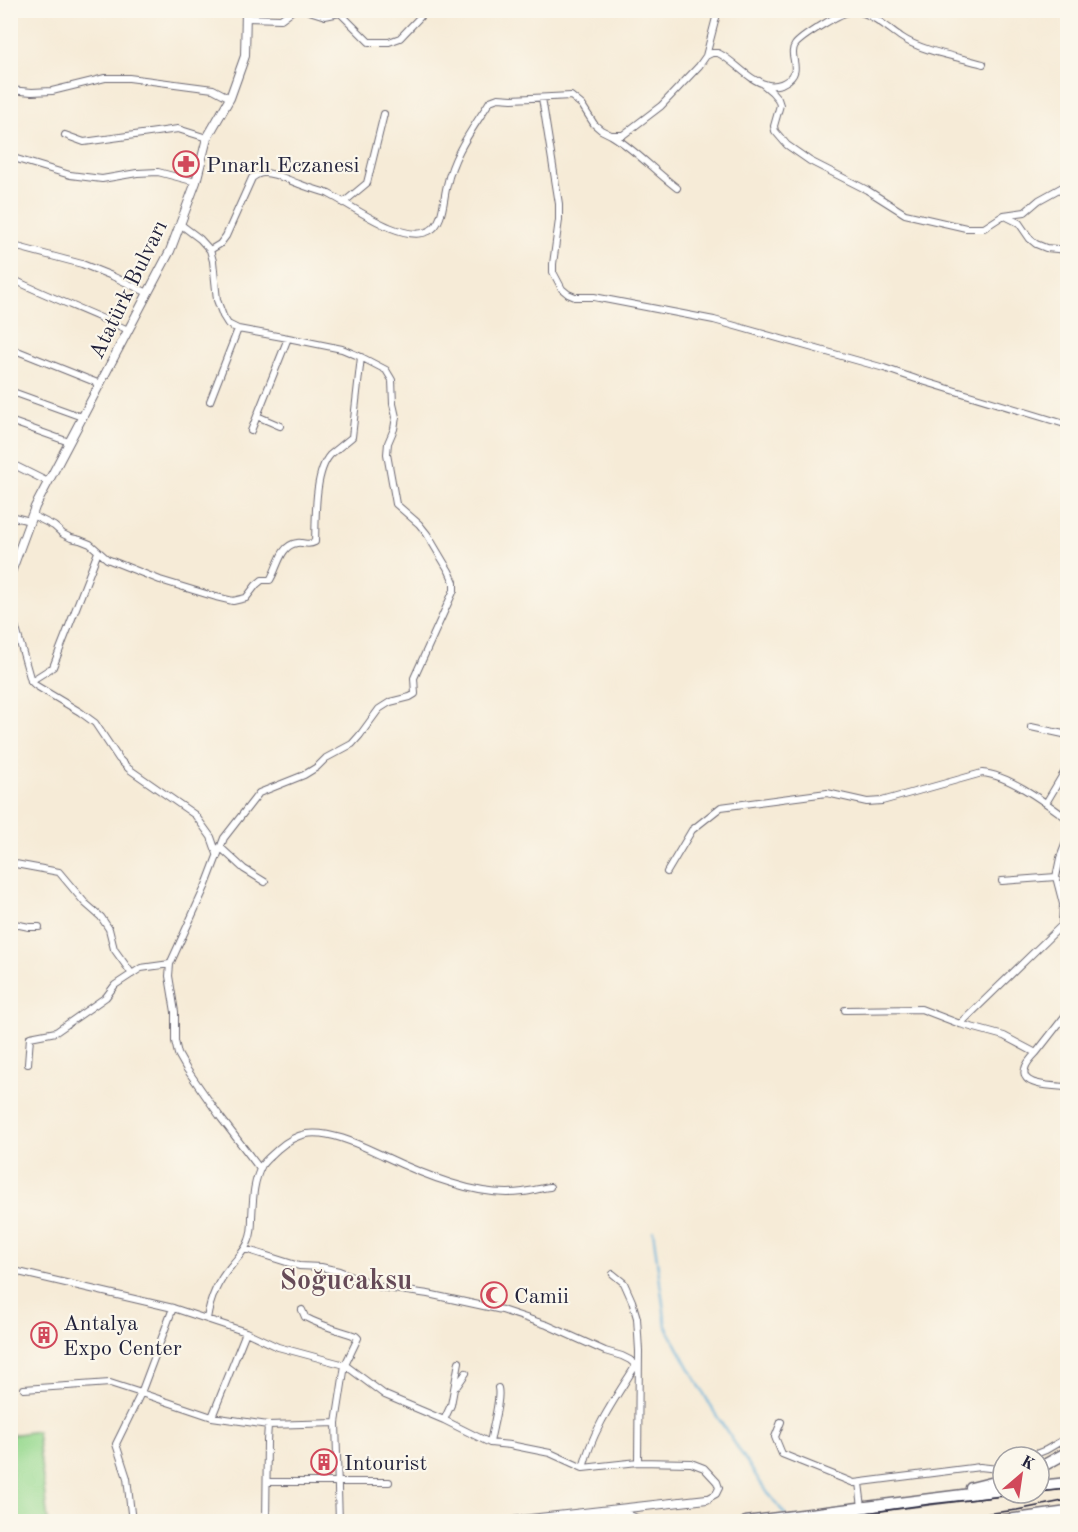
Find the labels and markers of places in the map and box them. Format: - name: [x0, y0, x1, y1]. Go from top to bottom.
- pharmacy icon: Pınarlı Eczanesi: [171, 149, 201, 179]
- place label: Pınarlı Eczanesi: [206, 155, 360, 177]
- mosque icon: Camii: [479, 1280, 509, 1310]
- place label: Camii: [514, 1286, 569, 1308]
- place label: Antalya Expo Center: [63, 1313, 182, 1360]
- building icon: Antalya Expo Center: [29, 1320, 59, 1350]
- building icon: Intourist: [309, 1447, 339, 1477]
- place label: Intourist: [344, 1453, 427, 1475]

